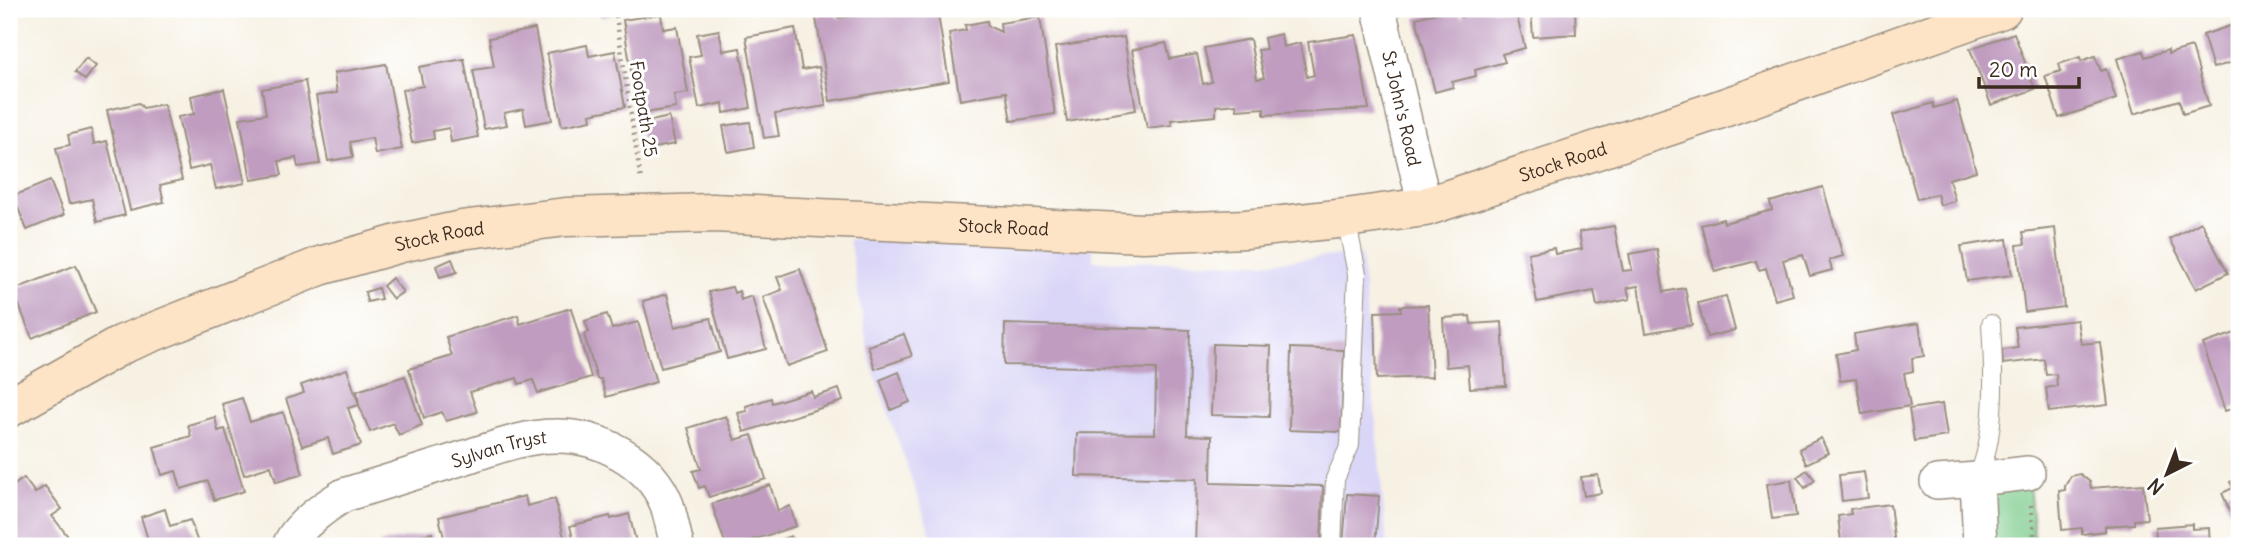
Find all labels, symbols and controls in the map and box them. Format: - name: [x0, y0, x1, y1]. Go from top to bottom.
- scale bar: [1979, 46, 2078, 90]
- street label: St John's Road: [1378, 48, 1427, 169]
- text: 20 m: [1989, 56, 2038, 83]
- street label: Footpath 25: [625, 59, 663, 159]
- street label: Stock Road: [1516, 136, 1610, 187]
- street label: Stock Road: [958, 213, 1050, 240]
- street label: Stock Road: [392, 216, 486, 256]
- street label: Sylvan Tryst: [448, 425, 547, 472]
- north arrow: [2132, 440, 2202, 510]
- text: N: [2143, 473, 2169, 500]

